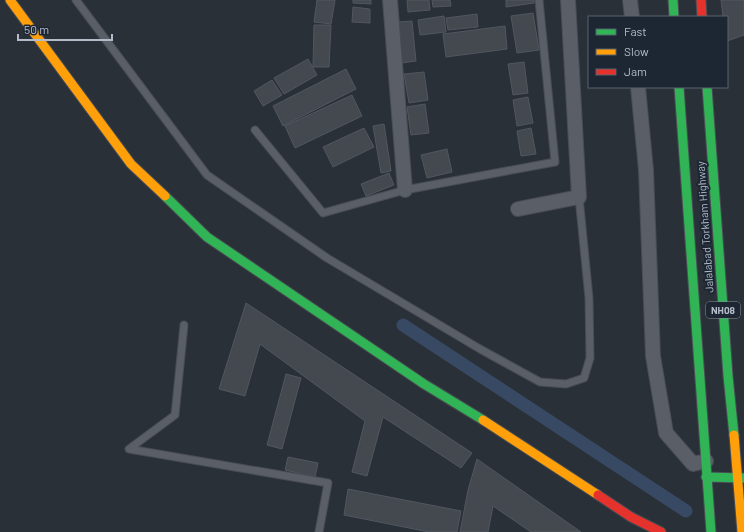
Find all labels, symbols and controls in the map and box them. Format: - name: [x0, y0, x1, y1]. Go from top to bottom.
- scale bar: [18, 16, 112, 42]
- legend: [588, 16, 728, 88]
- text: 50 m: [24, 22, 49, 36]
- text: Fast: [624, 24, 647, 38]
- text: Slow: [624, 44, 649, 58]
- text: Jam: [624, 64, 647, 78]
- street label: Jalalabad Torkham Highway: [693, 161, 716, 293]
- road number: NH08: [706, 302, 740, 318]

